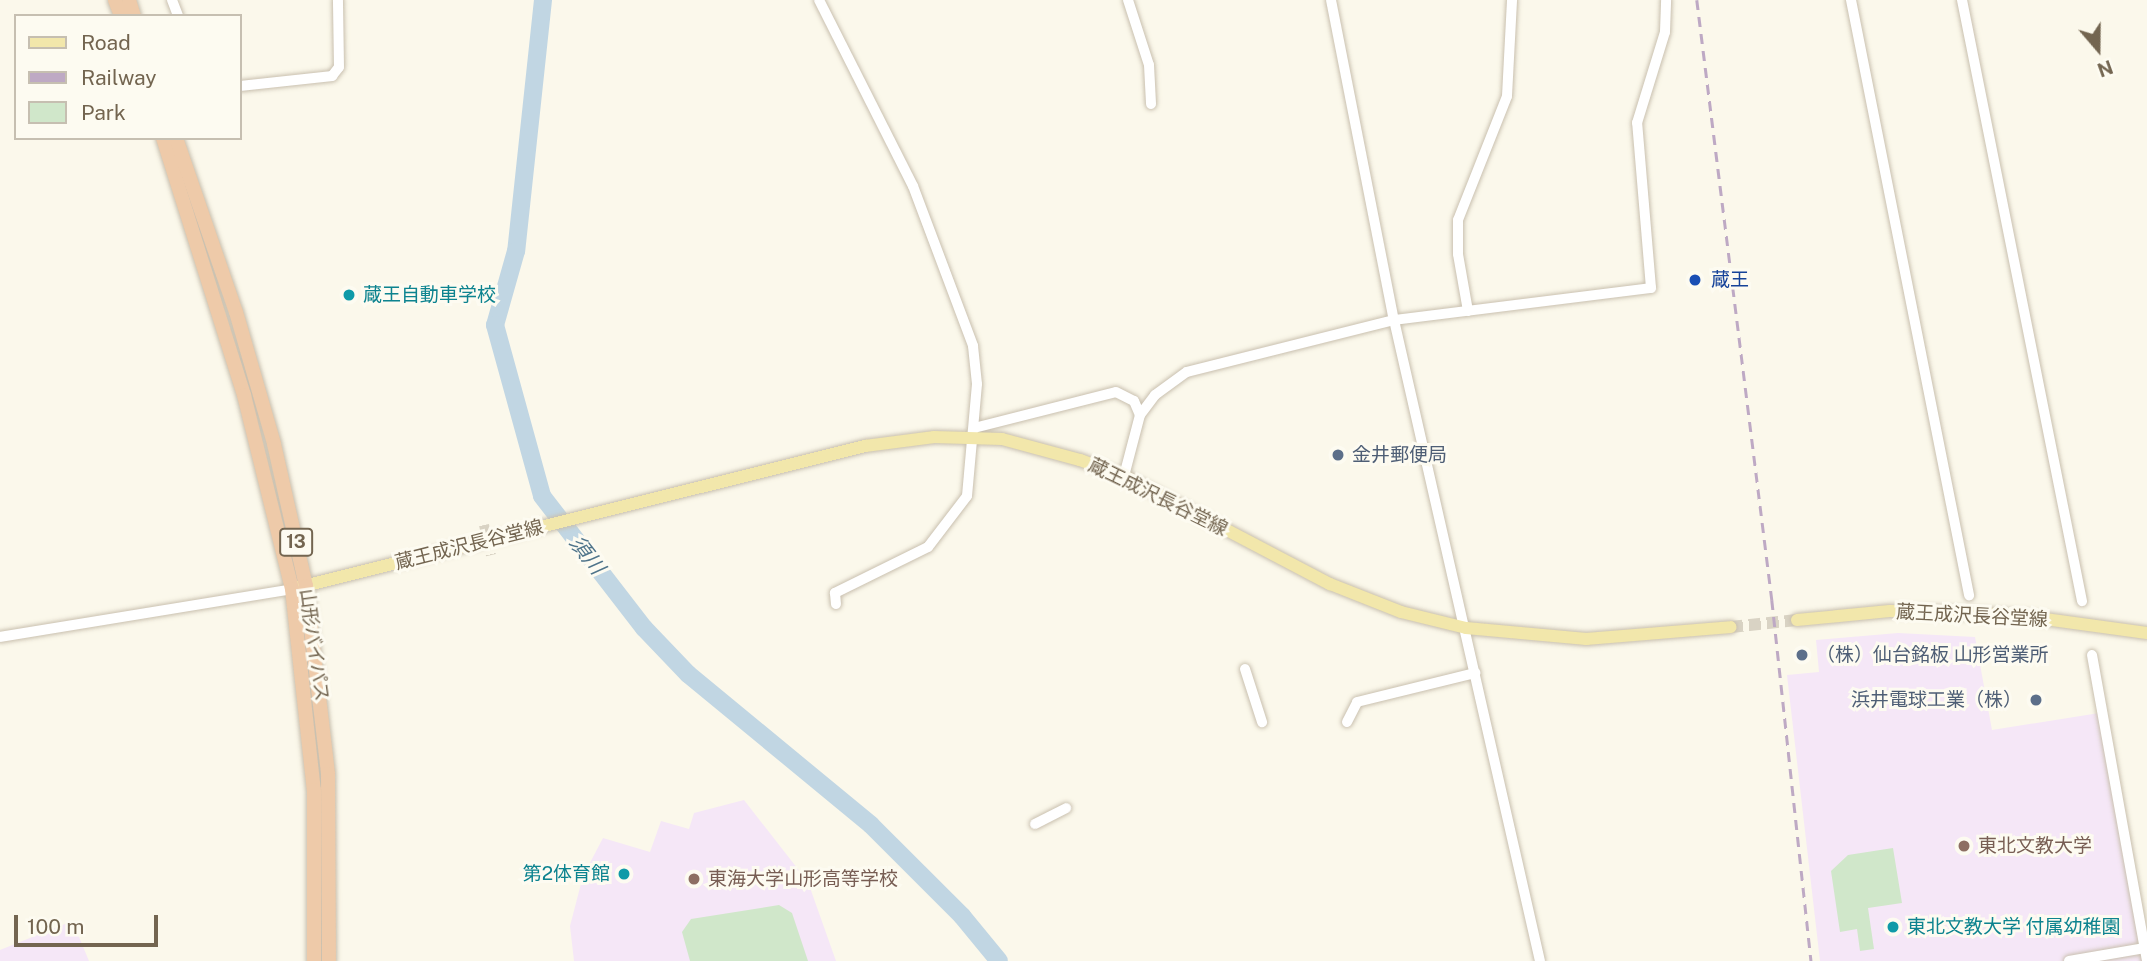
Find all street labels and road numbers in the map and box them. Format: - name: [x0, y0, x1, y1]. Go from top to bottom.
- street label: 蔵王成沢長谷堂線: [1085, 453, 1231, 541]
- street label: 蔵王成沢長谷堂線: [392, 516, 546, 574]
- road number: 13: [278, 528, 314, 556]
- street label: 山形バイパス: [295, 587, 333, 703]
- street label: 蔵王成沢長谷堂線: [1896, 601, 2048, 631]

